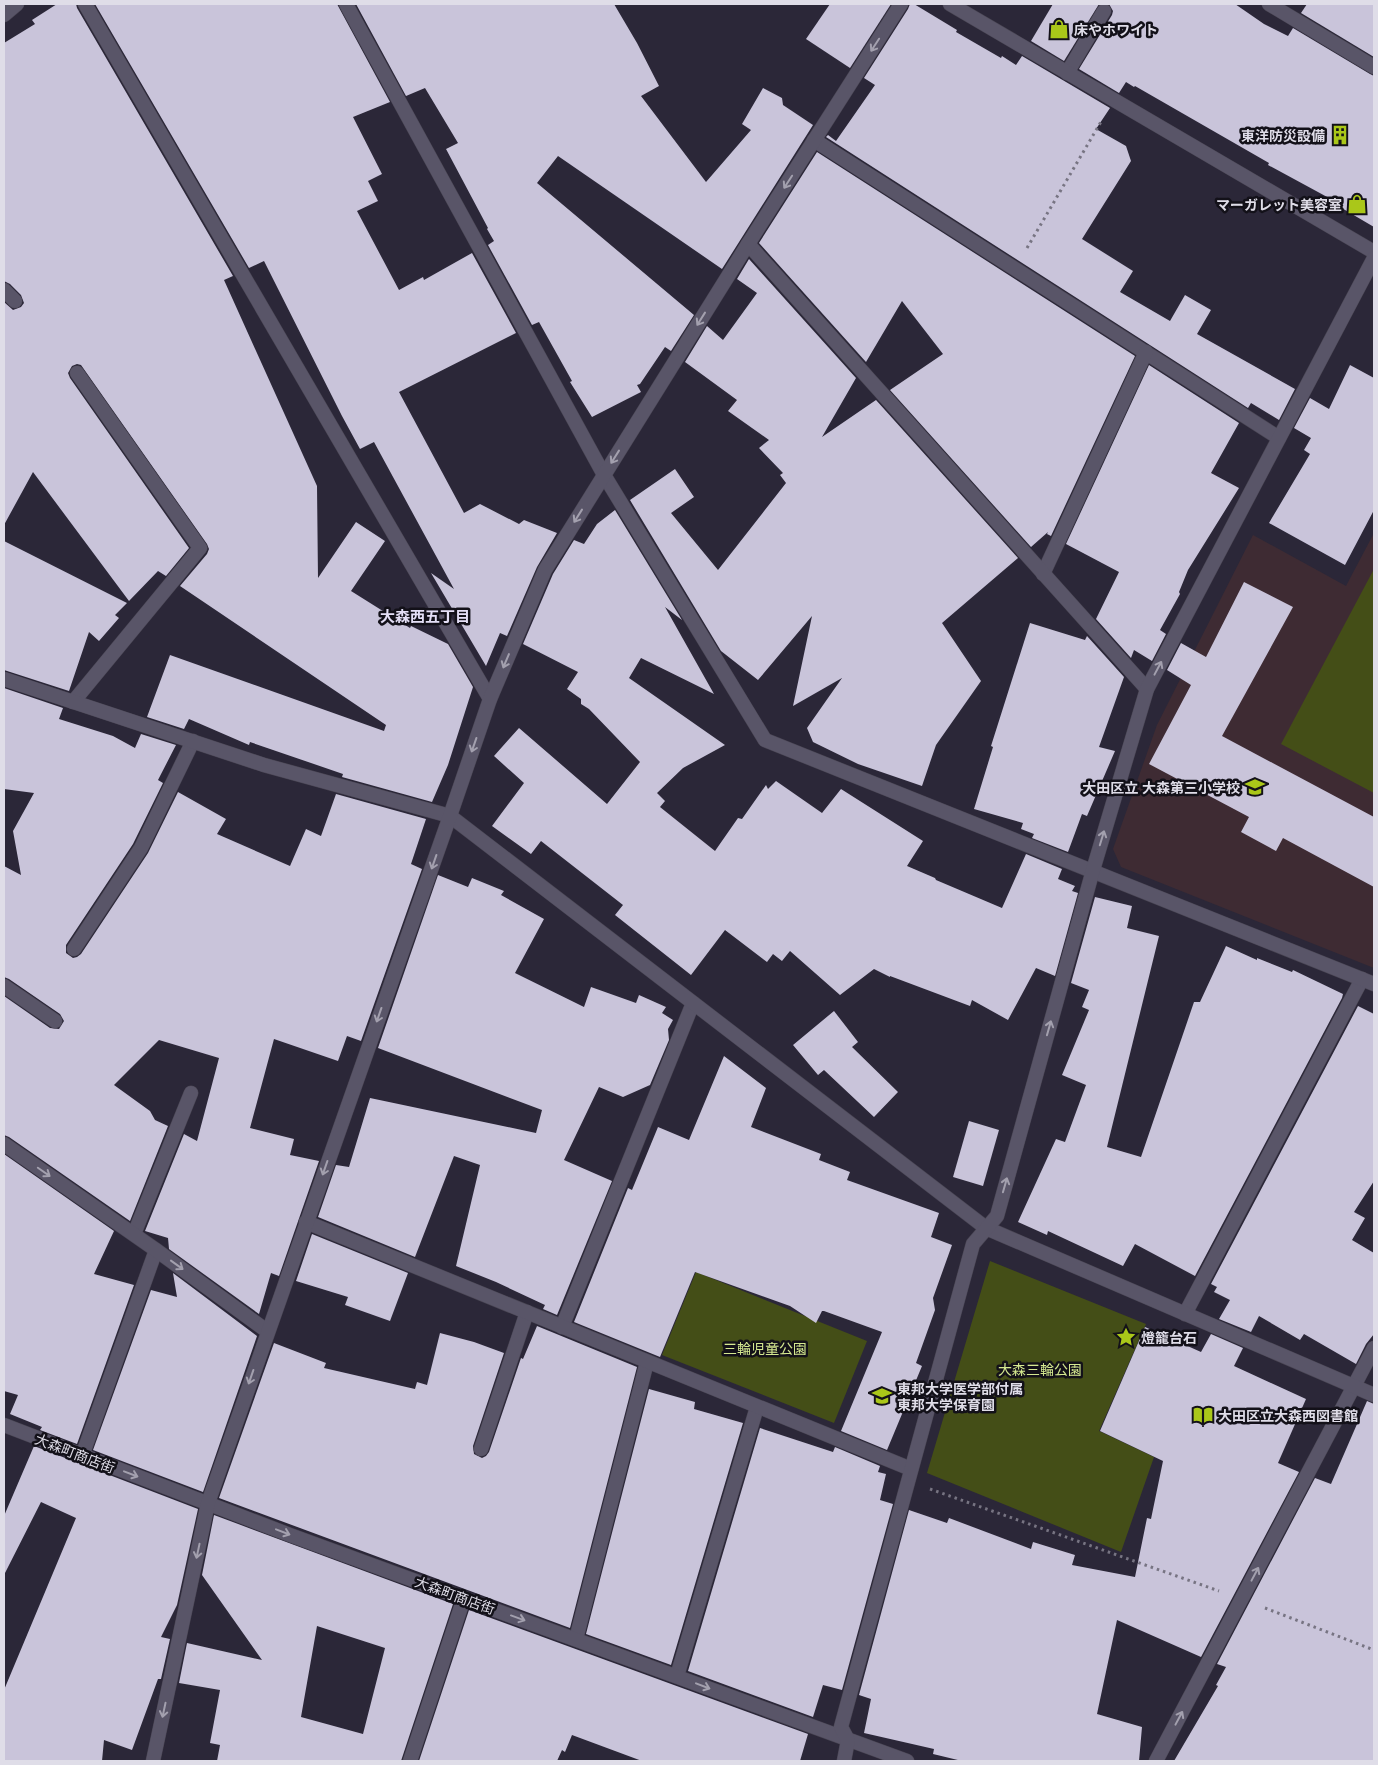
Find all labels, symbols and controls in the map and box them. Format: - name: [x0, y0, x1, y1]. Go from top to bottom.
- shop icon: 床やホワイト: [1048, 18, 1070, 40]
- place label: 床やホワイト: [1074, 20, 1158, 39]
- one-way arrow: [870, 37, 880, 51]
- building icon: 東洋防災設備: [1329, 124, 1351, 146]
- place label: 東洋防災設備: [1241, 126, 1325, 145]
- one-way arrow: [782, 174, 792, 188]
- shop icon: マーガレット美容室: [1346, 193, 1368, 215]
- place label: マーガレット美容室: [1216, 195, 1342, 214]
- one-way arrow: [696, 312, 706, 326]
- one-way arrow: [610, 450, 620, 464]
- one-way arrow: [573, 509, 583, 523]
- district label: 大森西五丁目: [380, 606, 470, 626]
- one-way arrow: [500, 654, 509, 669]
- one-way arrow: [1154, 661, 1164, 675]
- one-way arrow: [469, 736, 478, 752]
- school or university icon: 大田区立 大森第三小学校: [1244, 776, 1266, 798]
- place label: 大田区立 大森第三小学校: [1082, 778, 1240, 797]
- one-way arrow: [1098, 831, 1108, 847]
- one-way arrow: [429, 854, 438, 869]
- one-way arrow: [374, 1007, 384, 1023]
- one-way arrow: [1045, 1021, 1054, 1037]
- one-way arrow: [320, 1160, 329, 1176]
- one-way arrow: [37, 1167, 51, 1177]
- one-way arrow: [1001, 1177, 1011, 1193]
- one-way arrow: [170, 1260, 184, 1270]
- place icon: 燈籠台石: [1115, 1326, 1137, 1348]
- place label: 燈籠台石: [1141, 1328, 1197, 1347]
- park label: 三輪児童公園: [723, 1339, 807, 1358]
- park label: 大森三輪公園: [998, 1360, 1082, 1379]
- one-way arrow: [246, 1369, 256, 1385]
- place label: 東邦大学医学部付属 東邦大学保育園: [897, 1379, 1023, 1414]
- school or university icon: 東邦大学医学部付属 東邦大学保育園: [871, 1385, 893, 1407]
- library icon: 大田区立大森西図書館: [1192, 1404, 1214, 1426]
- place label: 大田区立大森西図書館: [1218, 1406, 1358, 1425]
- street label: 大森町商店街: [32, 1429, 118, 1477]
- one-way arrow: [123, 1470, 138, 1479]
- one-way arrow: [275, 1528, 290, 1537]
- one-way arrow: [192, 1543, 202, 1559]
- one-way arrow: [1250, 1567, 1260, 1582]
- street label: 大森町商店街: [412, 1572, 498, 1618]
- one-way arrow: [510, 1613, 525, 1623]
- one-way arrow: [695, 1682, 710, 1691]
- one-way arrow: [159, 1702, 168, 1718]
- one-way arrow: [1175, 1711, 1184, 1726]

